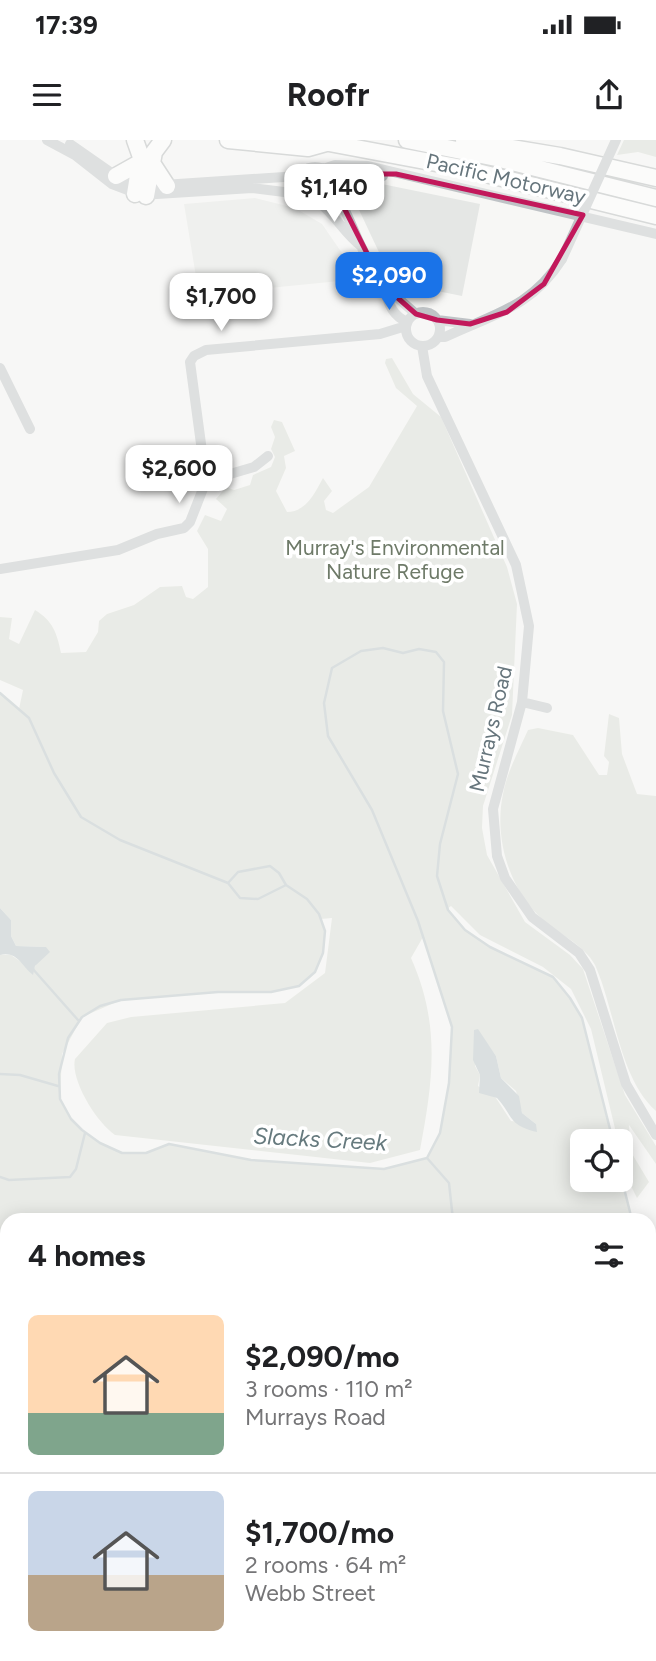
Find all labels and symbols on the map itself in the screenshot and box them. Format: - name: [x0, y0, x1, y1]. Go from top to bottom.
- street label: Pacific Motorway: [424, 148, 588, 209]
- pin: $1,140: [277, 164, 391, 224]
- pin: $2,090: [332, 253, 446, 312]
- pin: $1,700: [164, 274, 278, 333]
- pin: $2,600: [122, 446, 236, 505]
- park label: Murray's Environmental Nature Refuge: [285, 535, 505, 584]
- street label: Murrays Road: [464, 663, 517, 794]
- water label: Slacks Creek: [253, 1122, 388, 1157]

